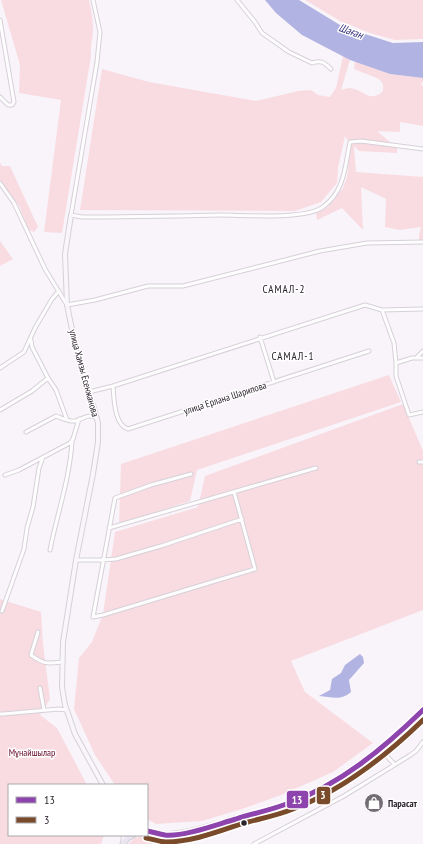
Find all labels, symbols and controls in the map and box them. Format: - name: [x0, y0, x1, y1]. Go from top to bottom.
- water label: Шаған: [337, 20, 366, 42]
- district label: САМАЛ-2: [263, 282, 305, 296]
- street label: улица Хамзы Есенжанова: [66, 328, 102, 418]
- district label: САМАЛ-1: [272, 349, 314, 363]
- street label: улица Ерлана Шарипова: [182, 379, 268, 417]
- park label: Мұнайшылар: [9, 746, 55, 759]
- legend: [8, 784, 148, 836]
- line badge: 3: [316, 786, 331, 805]
- text: 3: [320, 788, 326, 802]
- line badge: 13: [286, 790, 309, 809]
- text: 13: [44, 792, 55, 807]
- shop icon: Парасат: [363, 792, 385, 814]
- text: 13: [292, 793, 302, 807]
- place label: Парасат: [388, 797, 418, 810]
- text: 3: [44, 812, 49, 827]
- unlabelled marker: [239, 818, 249, 828]

